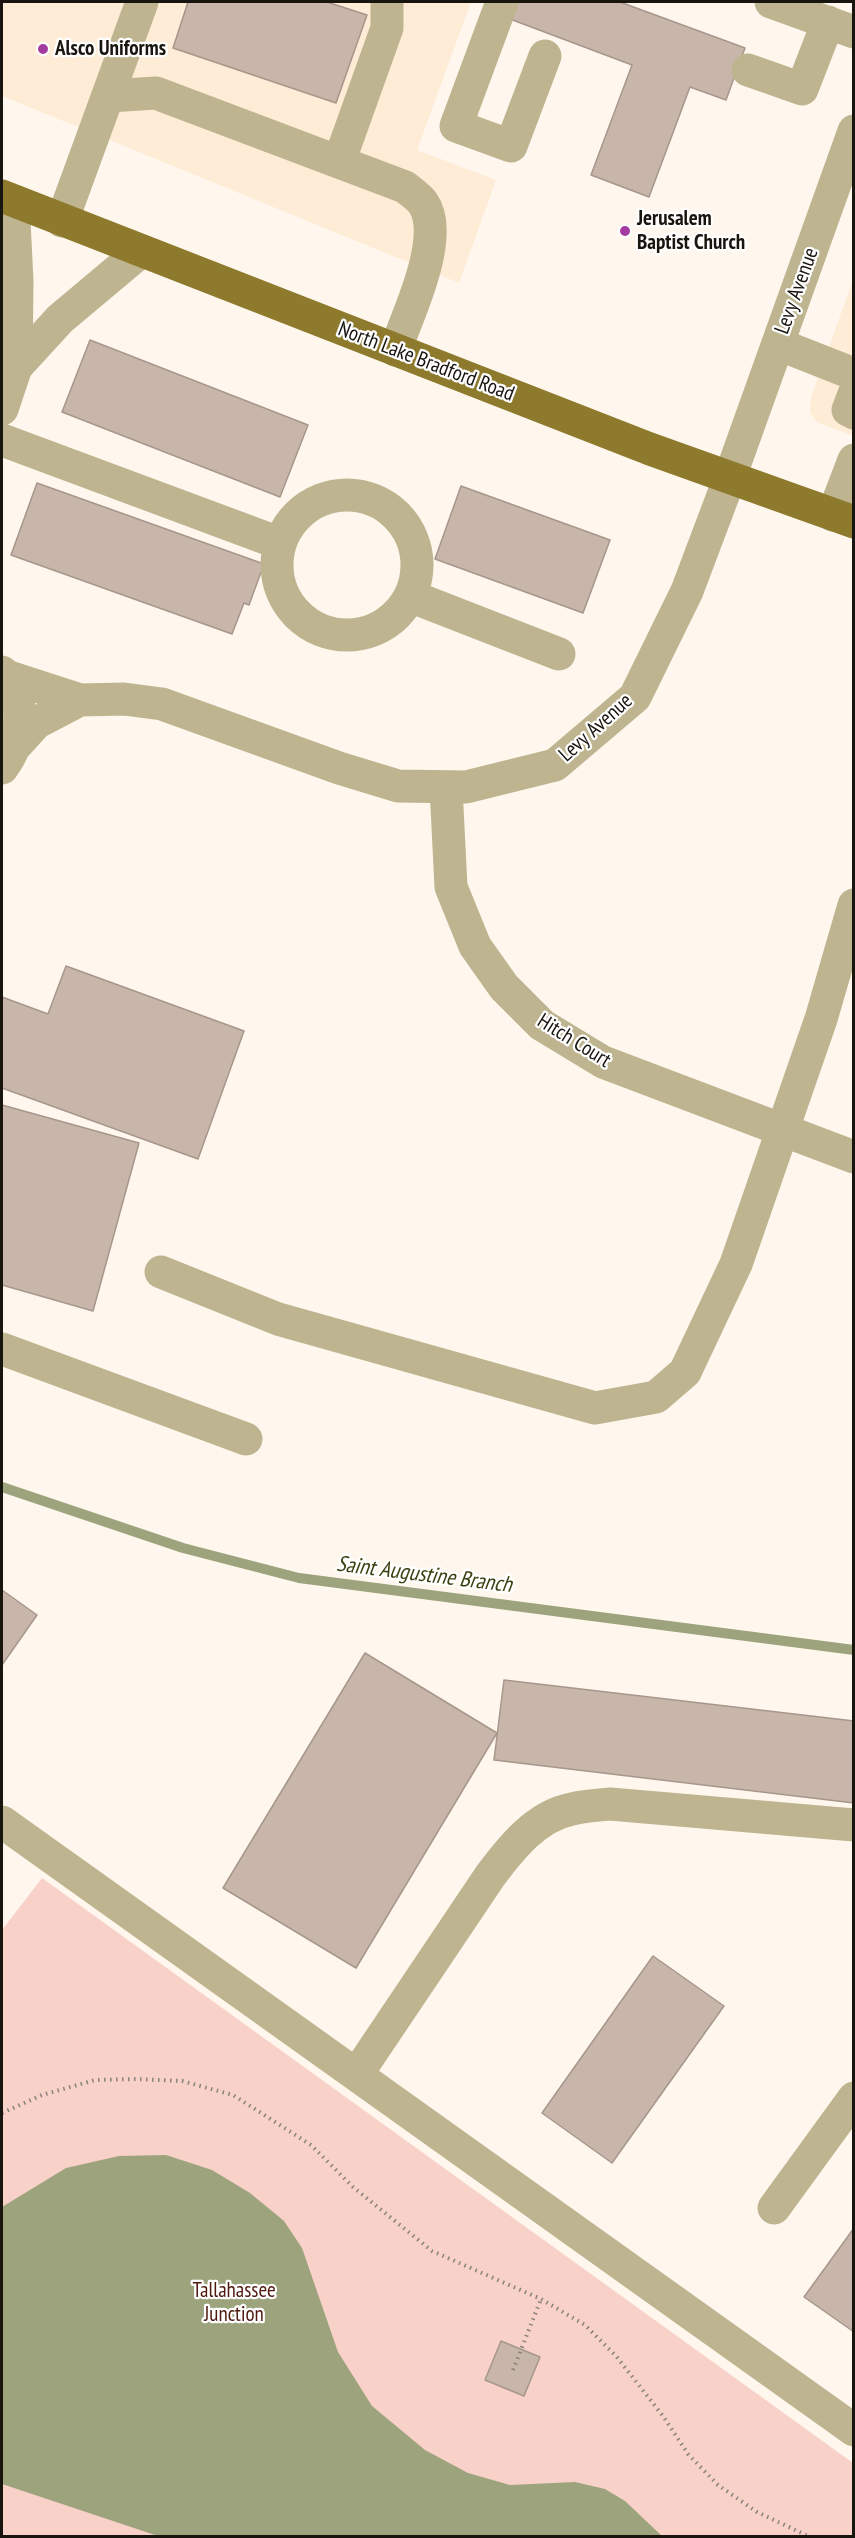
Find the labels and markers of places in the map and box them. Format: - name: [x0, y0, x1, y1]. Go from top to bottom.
- place label: Alsco Uniforms: [55, 36, 166, 62]
- marker: Alsco Uniforms: [36, 42, 50, 56]
- place label: Jerusalem Baptist Church: [637, 206, 745, 256]
- marker: Jerusalem Baptist Church: [618, 224, 632, 238]

